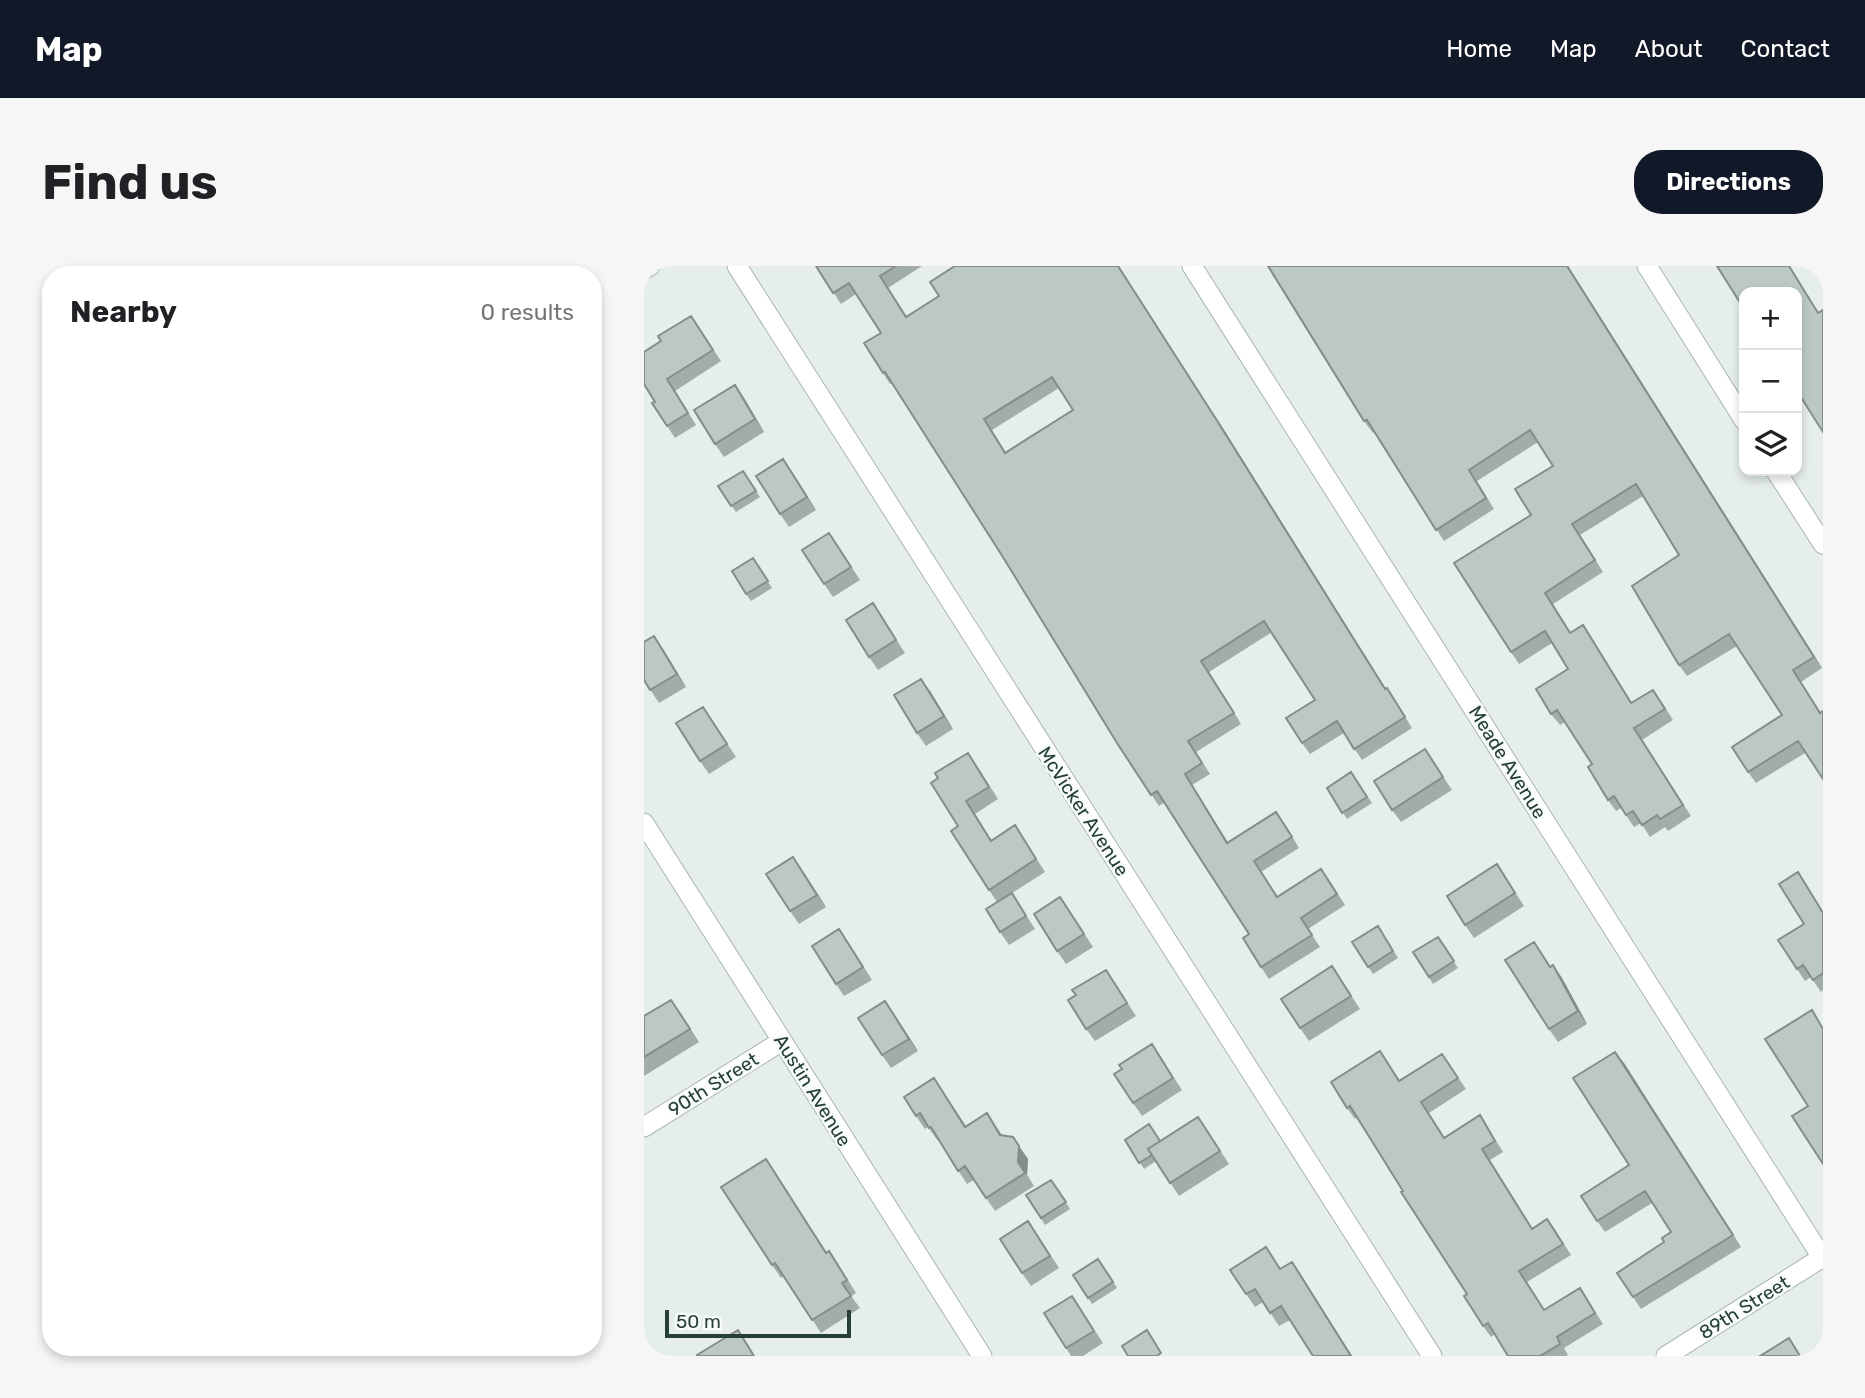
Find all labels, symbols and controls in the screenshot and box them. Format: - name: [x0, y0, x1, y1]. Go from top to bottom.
- text: Map: [35, 30, 103, 69]
- text: Home: [1446, 35, 1512, 63]
- text: Map: [1550, 35, 1597, 63]
- text: About: [1635, 35, 1703, 63]
- text: Contact: [1741, 35, 1830, 63]
- button: Directions: [1634, 150, 1823, 214]
- text: Find us: [42, 153, 218, 211]
- map controls: [1739, 287, 1802, 476]
- button: +: [1739, 287, 1802, 350]
- text: Nearby: [70, 294, 177, 330]
- text: 0 results: [480, 298, 574, 326]
- button: −: [1739, 350, 1802, 413]
- button: layers: [1739, 413, 1802, 476]
- street label: Meade Avenue: [1464, 702, 1551, 823]
- street label: McVicker Avenue: [1033, 742, 1134, 880]
- street label: Austin Avenue: [769, 1030, 856, 1151]
- street label: 90th Street: [664, 1047, 763, 1121]
- street label: 89th Street: [1695, 1270, 1794, 1344]
- scale bar: [665, 1307, 850, 1339]
- text: 50 m: [676, 1310, 721, 1333]

